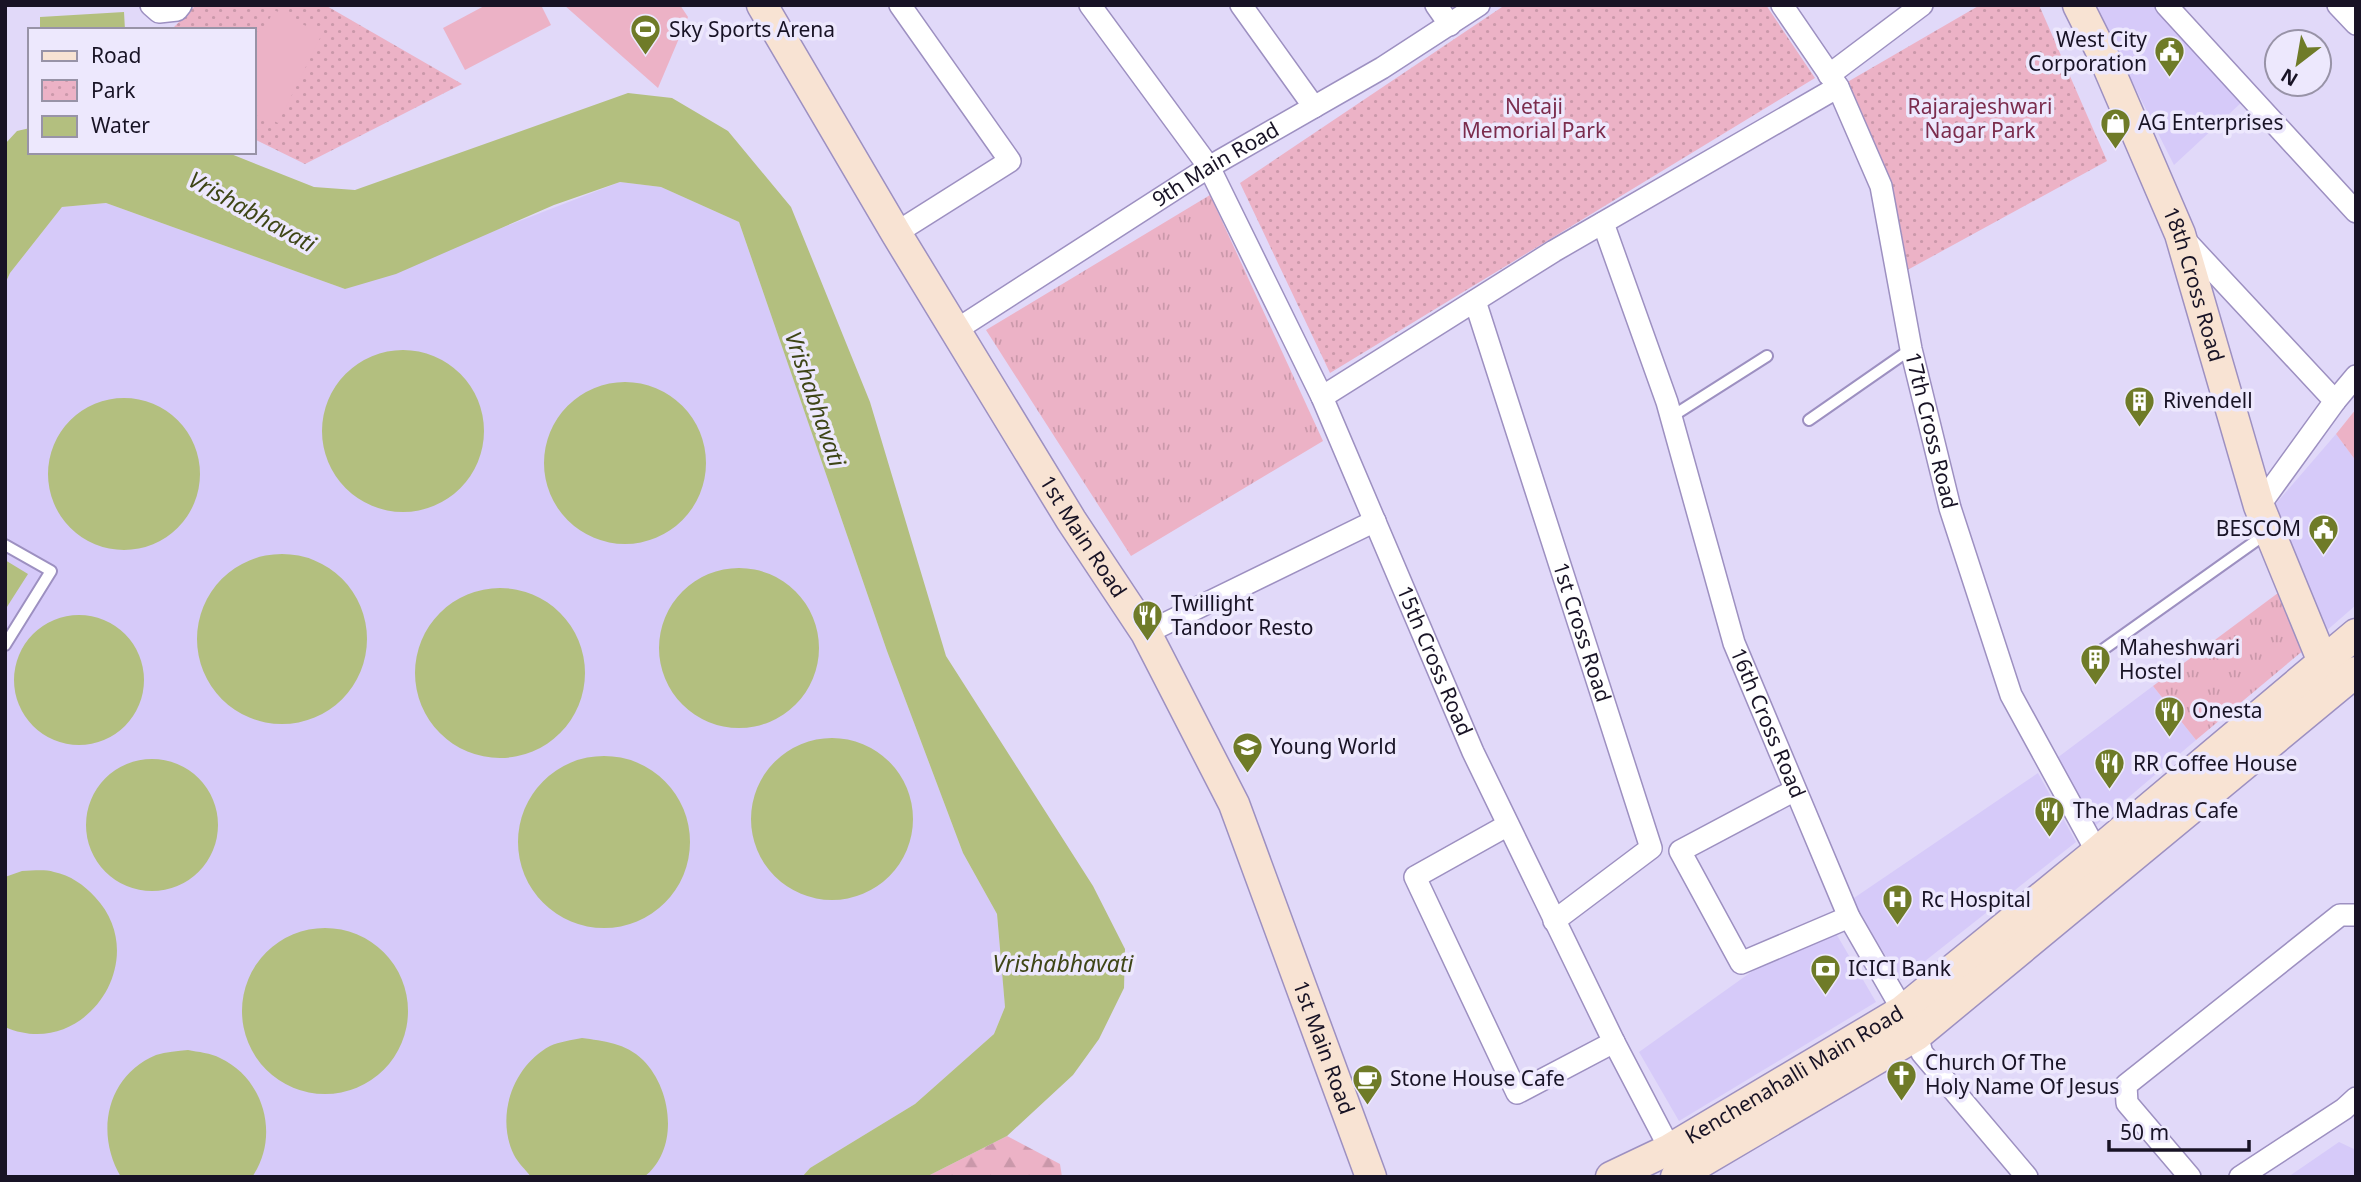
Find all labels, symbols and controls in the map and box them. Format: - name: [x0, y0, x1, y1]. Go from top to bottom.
- sports icon: Sky Sports Arena: [629, 13, 663, 57]
- place label: Sky Sports Arena: [669, 15, 835, 43]
- place label: West City Corporation: [2028, 25, 2147, 77]
- legend: [28, 28, 256, 154]
- north arrow: [2263, 28, 2333, 98]
- public building icon: West City Corporation: [2153, 35, 2187, 79]
- text: Road: [91, 41, 141, 69]
- text: N: [2276, 62, 2303, 93]
- text: Park: [91, 76, 136, 104]
- park label: Netaji Memorial Park: [1462, 92, 1607, 144]
- park label: Rajarajeshwari Nagar Park: [1908, 92, 2052, 144]
- shop icon: AG Enterprises: [2098, 106, 2132, 150]
- place label: AG Enterprises: [2138, 108, 2283, 136]
- text: Water: [91, 111, 150, 139]
- street label: 9th Main Road: [1147, 115, 1284, 213]
- water label: Vrishabhavati: [183, 163, 323, 260]
- street label: 18th Cross Road: [2157, 202, 2231, 365]
- water label: Vrishabhavati: [778, 327, 854, 472]
- street label: 17th Cross Road: [1899, 349, 1965, 512]
- building icon: Rivendell: [2123, 384, 2157, 428]
- place label: Rivendell: [2163, 386, 2253, 414]
- street label: 1st Main Road: [1034, 470, 1134, 603]
- public building icon: BESCOM: [2307, 512, 2341, 556]
- place label: BESCOM: [2216, 514, 2301, 542]
- street label: 1st Cross Road: [1547, 558, 1618, 706]
- street label: 15th Cross Road: [1391, 581, 1479, 740]
- place label: Twillight Tandoor Resto: [1171, 589, 1313, 641]
- restaurant icon: Twillight Tandoor Resto: [1131, 599, 1165, 643]
- place label: Maheshwari Hostel: [2119, 633, 2240, 685]
- street label: 16th Cross Road: [1725, 643, 1812, 802]
- building icon: Maheshwari Hostel: [2079, 643, 2113, 687]
- restaurant icon: Onesta: [2152, 694, 2186, 738]
- place label: Onesta: [2192, 696, 2263, 724]
- school or university icon: Young World: [1230, 730, 1264, 774]
- place label: Young World: [1270, 732, 1397, 760]
- restaurant icon: RR Coffee House: [2093, 747, 2127, 791]
- place label: RR Coffee House: [2133, 749, 2297, 777]
- restaurant icon: The Madras Cafe: [2033, 794, 2067, 838]
- place label: The Madras Cafe: [2073, 796, 2238, 824]
- hospital icon: Rc Hospital: [1881, 883, 1915, 927]
- place label: Rc Hospital: [1921, 885, 2031, 913]
- water label: Vrishabhavati: [993, 947, 1135, 979]
- bank icon: ICICI Bank: [1808, 952, 1842, 996]
- place label: ICICI Bank: [1848, 954, 1952, 982]
- street label: 1st Main Road: [1287, 977, 1362, 1118]
- street label: Kenchenahalli Main Road: [1680, 998, 1908, 1150]
- place label: Church Of The Holy Name Of Jesus: [1925, 1048, 2119, 1100]
- church icon: Church Of The Holy Name Of Jesus: [1885, 1058, 1919, 1102]
- cafe icon: Stone House Cafe: [1350, 1062, 1384, 1106]
- place label: Stone House Cafe: [1390, 1064, 1565, 1092]
- scale bar: [2109, 1108, 2249, 1152]
- text: 50 m: [2120, 1118, 2169, 1146]

